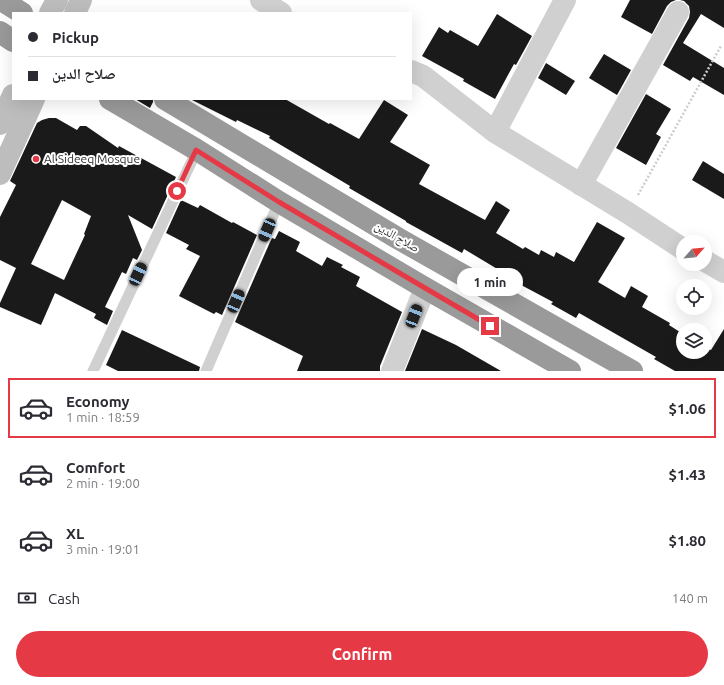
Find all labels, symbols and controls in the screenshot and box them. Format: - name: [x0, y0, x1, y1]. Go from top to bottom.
- text: Pickup: [52, 29, 99, 46]
- text: صلاح الدين: [52, 65, 116, 82]
- place label: Al Sideeq Mosque: [44, 152, 140, 165]
- marker: Al Sideeq Mosque: [31, 154, 41, 164]
- route start: [168, 182, 186, 200]
- car: [257, 217, 277, 243]
- street label: صلاح الدين: [372, 219, 422, 256]
- north arrow: [676, 235, 712, 271]
- map controls: [676, 235, 712, 359]
- car: [127, 261, 149, 287]
- callout: 1 min: [457, 268, 523, 296]
- text: 1 min: [474, 275, 506, 289]
- button: locate: [676, 279, 712, 315]
- car: [226, 288, 246, 314]
- car: [404, 303, 424, 329]
- route end: [481, 317, 499, 335]
- button: layers: [676, 323, 712, 359]
- icon: car: [18, 390, 54, 426]
- text: Economy: [66, 393, 130, 410]
- text: $1.06: [668, 400, 706, 417]
- text: 1 min · 18:59: [66, 410, 140, 424]
- icon: car: [18, 456, 54, 492]
- text: Comfort: [66, 459, 125, 476]
- text: $1.43: [668, 466, 706, 483]
- text: 2 min · 19:00: [66, 476, 140, 490]
- icon: car: [18, 522, 54, 558]
- text: XL: [66, 525, 84, 542]
- text: $1.80: [668, 532, 706, 549]
- text: 3 min · 19:01: [66, 542, 140, 556]
- icon: cash: [16, 587, 38, 609]
- text: Cash: [48, 590, 80, 607]
- text: 140 m: [672, 591, 708, 605]
- button: Confirm: [16, 631, 708, 677]

